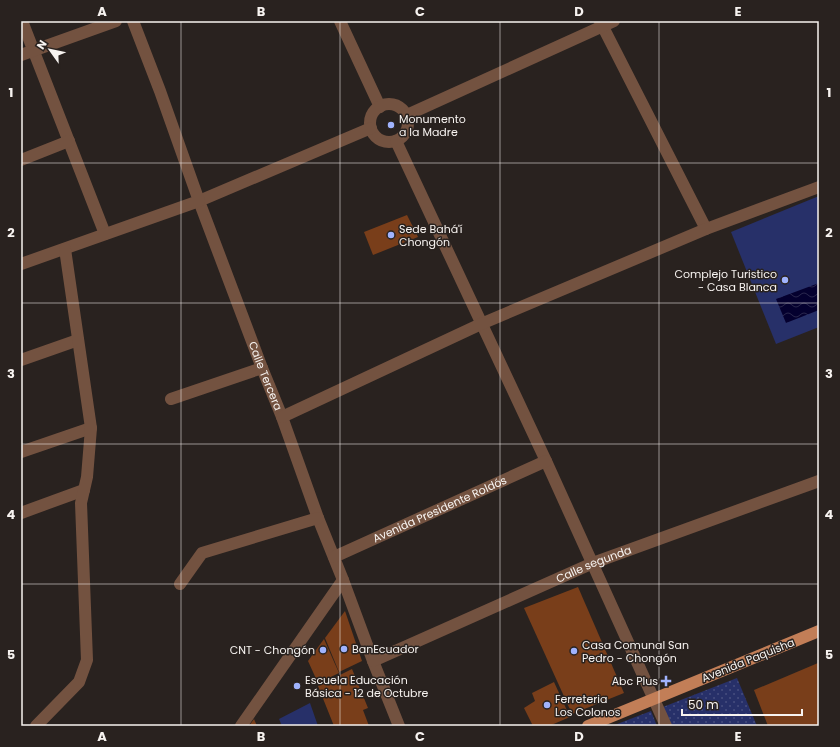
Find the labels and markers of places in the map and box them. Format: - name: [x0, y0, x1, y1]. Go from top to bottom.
- place label: Monumento a la Madre: [399, 111, 466, 140]
- marker: Monumento a la Madre: [386, 120, 396, 130]
- place label: Sede Bahá'í Chongón: [399, 221, 463, 250]
- marker: Sede Bahá'í Chongón: [386, 230, 396, 240]
- place label: Complejo Turistico - Casa Blanca: [675, 266, 777, 295]
- marker: Complejo Turistico - Casa Blanca: [780, 275, 790, 285]
- place label: Casa Comunal San Pedro - Chongón: [582, 637, 689, 666]
- place label: BanEcuador: [352, 641, 419, 657]
- place label: CNT - Chongón: [230, 642, 315, 658]
- marker: BanEcuador: [339, 644, 349, 654]
- marker: CNT - Chongón: [318, 645, 328, 655]
- marker: Casa Comunal San Pedro - Chongón: [569, 646, 579, 656]
- place label: Escuela Educación Básica - 12 de Octubre: [305, 672, 429, 701]
- place label: Abc Plus: [612, 673, 658, 689]
- marker: Abc Plus: [661, 676, 671, 686]
- marker: Escuela Educación Básica - 12 de Octubre: [292, 681, 302, 691]
- place label: Ferreteria Los Colonos: [555, 691, 621, 720]
- marker: Ferreteria Los Colonos: [542, 700, 552, 710]

